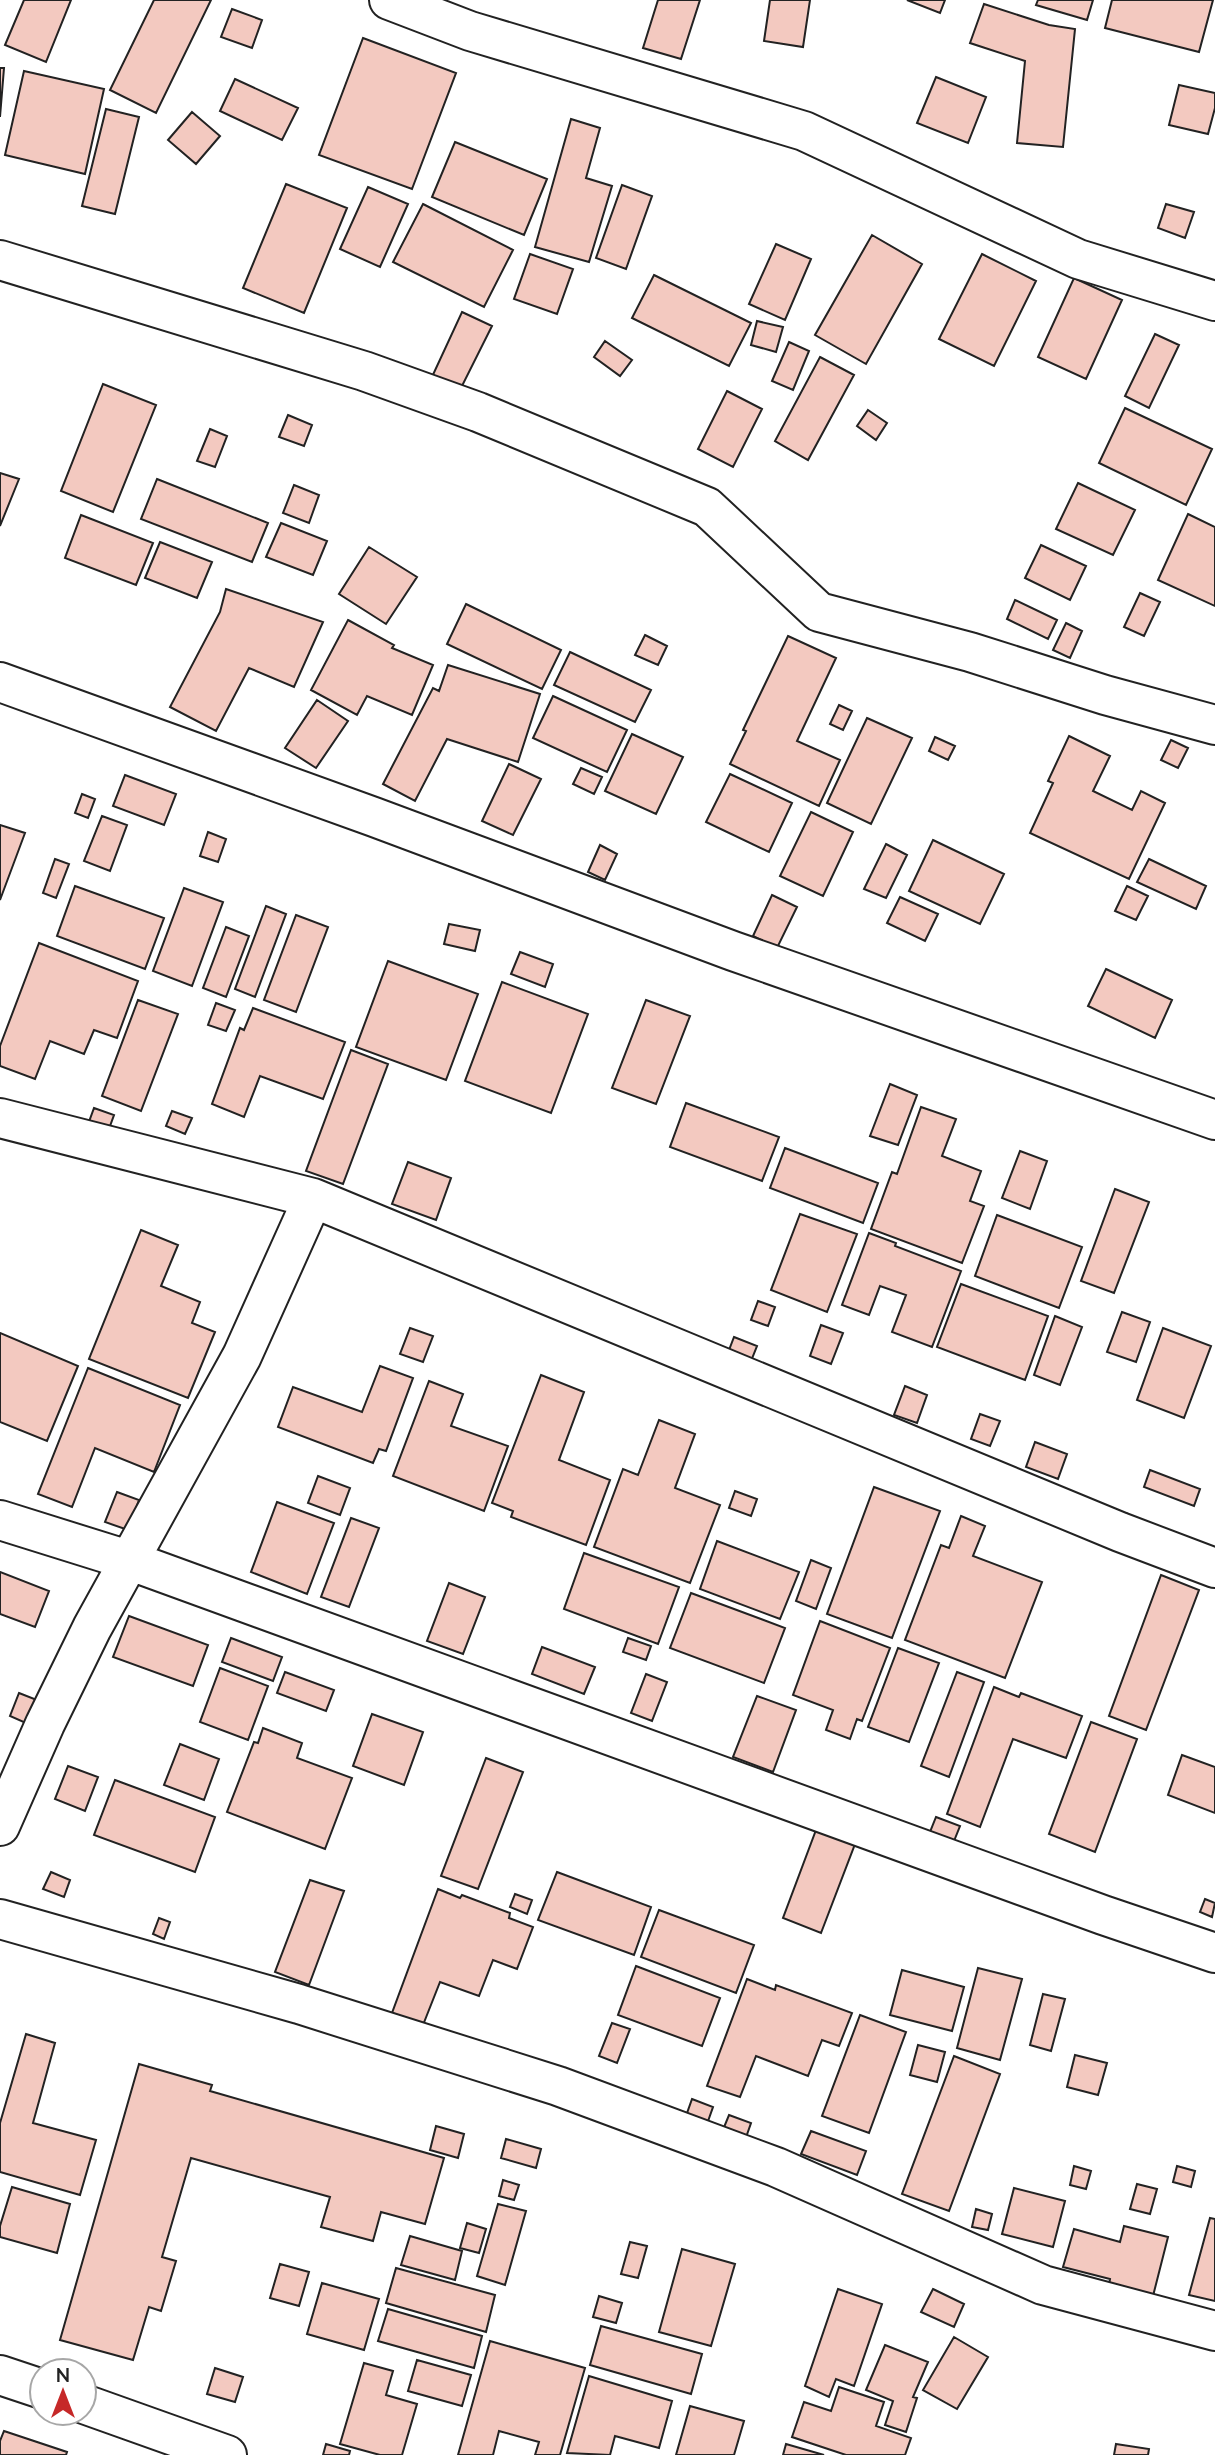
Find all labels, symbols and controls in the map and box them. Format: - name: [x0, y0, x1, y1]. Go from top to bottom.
- north arrow: [28, 2357, 98, 2427]
- text: N: [56, 2363, 70, 2387]

